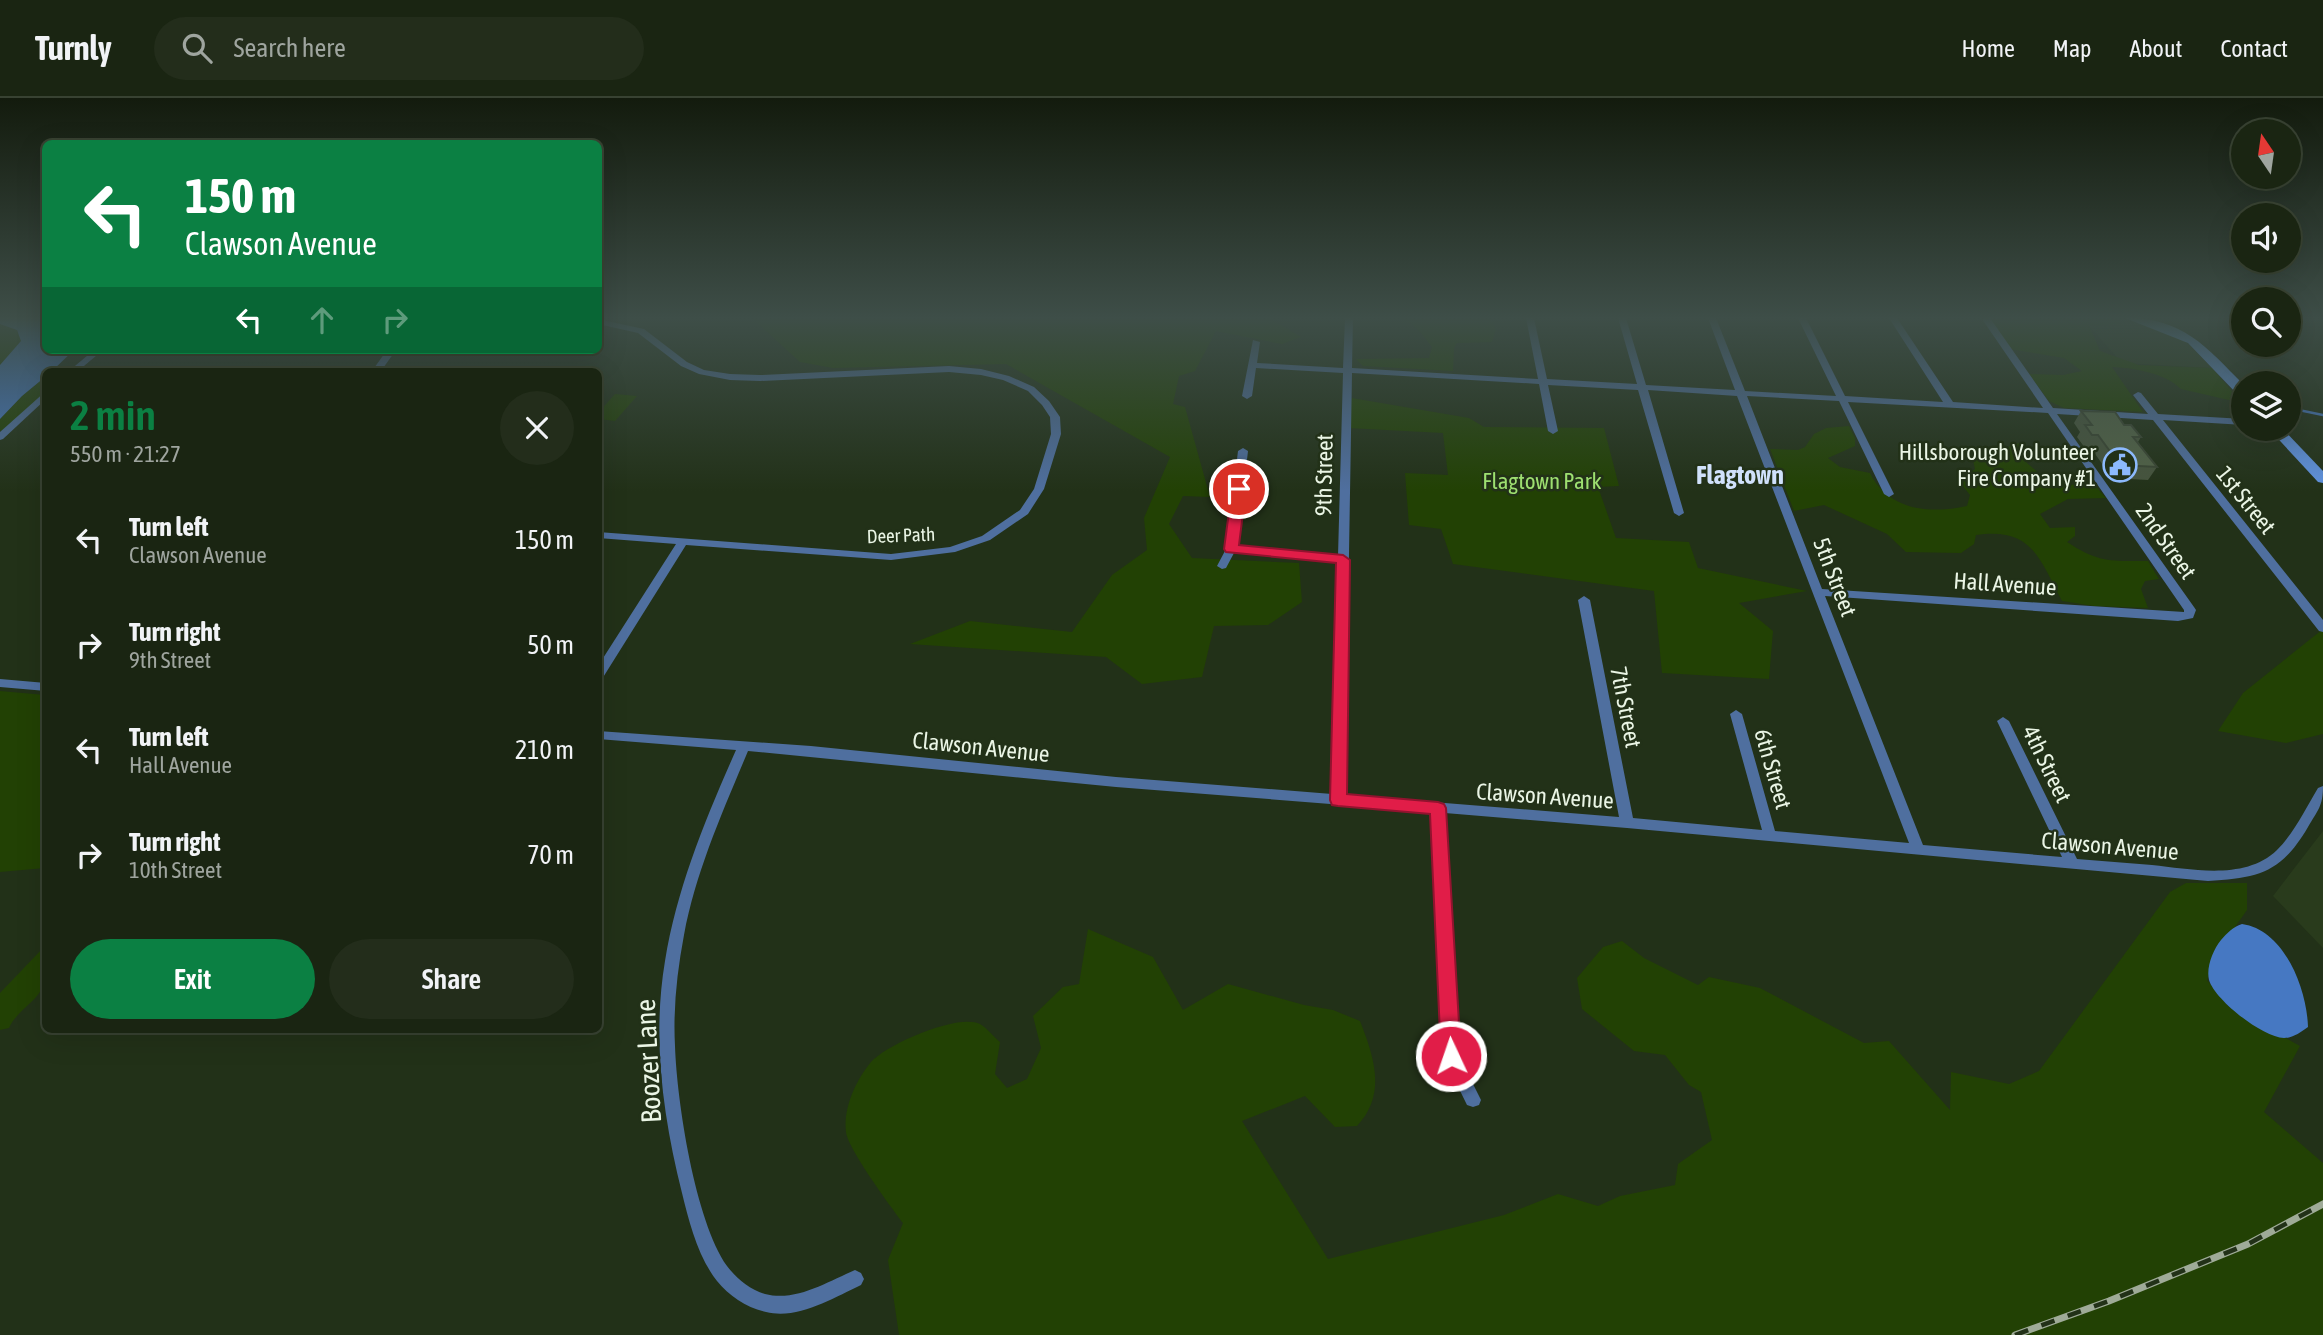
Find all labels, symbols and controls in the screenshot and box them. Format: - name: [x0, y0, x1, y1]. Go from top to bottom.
- search box: [154, 17, 644, 80]
- text: Turnly: [35, 29, 112, 67]
- icon: search: [178, 29, 216, 67]
- text: Search here: [234, 33, 346, 63]
- text: Home: [1961, 35, 2015, 62]
- text: Map: [2053, 35, 2091, 62]
- text: About: [2129, 35, 2182, 62]
- text: Contact: [2220, 35, 2288, 62]
- north arrow: [2231, 119, 2301, 189]
- map controls: [2231, 119, 2301, 441]
- text: 150 m: [185, 167, 296, 223]
- icon: left: [70, 168, 161, 259]
- button: sound: [2231, 203, 2301, 273]
- text: Clawson Avenue: [185, 225, 377, 262]
- button: search: [2231, 287, 2301, 357]
- icon: left: [230, 301, 268, 339]
- icon: ahead: [303, 301, 341, 339]
- icon: right: [376, 301, 414, 339]
- button: layers: [2231, 371, 2301, 441]
- text: 2 min: [70, 391, 156, 439]
- button: close: [500, 391, 574, 465]
- street label: 9th Street: [1310, 434, 1338, 516]
- place label: Hillsborough Volunteer Fire Company #1: [1899, 439, 2097, 491]
- text: 550 m · 21:27: [70, 441, 181, 467]
- public building icon: Hillsborough Volunteer Fire Company #1: [2101, 446, 2139, 484]
- pin: [1209, 459, 1269, 519]
- district label: Flagtown: [1696, 460, 1784, 490]
- street label: 1st Street: [2211, 461, 2281, 539]
- park label: Flagtown Park: [1482, 468, 1602, 494]
- icon: arrive: [1220, 470, 1258, 508]
- street label: 2nd Street: [2131, 498, 2201, 584]
- text: Turn left: [129, 512, 209, 542]
- icon: left: [70, 521, 108, 559]
- street label: Deer Path: [866, 523, 936, 547]
- text: 150 m: [515, 525, 574, 555]
- street label: 5th Street: [1808, 534, 1862, 620]
- text: Clawson Avenue: [129, 542, 267, 568]
- street label: Hall Avenue: [1953, 567, 2057, 601]
- text: Turn right: [129, 617, 220, 647]
- icon: right: [70, 626, 108, 664]
- text: 50 m: [527, 630, 574, 660]
- text: 9th Street: [129, 647, 211, 673]
- street label: 7th Street: [1605, 664, 1647, 750]
- street label: 4th Street: [2017, 721, 2077, 807]
- text: Turn left: [129, 722, 209, 752]
- street label: 6th Street: [1749, 726, 1797, 812]
- street label: Clawson Avenue: [911, 727, 1051, 767]
- icon: left: [70, 731, 108, 769]
- text: 210 m: [515, 735, 574, 765]
- text: Hall Avenue: [129, 752, 232, 778]
- street label: Clawson Avenue: [1475, 778, 1615, 814]
- text: Turn right: [129, 827, 220, 857]
- street label: Clawson Avenue: [2040, 827, 2180, 865]
- icon: right: [70, 836, 108, 874]
- text: 70 m: [527, 840, 574, 870]
- text: 10th Street: [129, 857, 222, 883]
- button: Exit: [70, 939, 315, 1019]
- button: Share: [329, 939, 574, 1019]
- street label: Boozer Lane: [629, 998, 667, 1124]
- position arrow: [1414, 1019, 1488, 1093]

